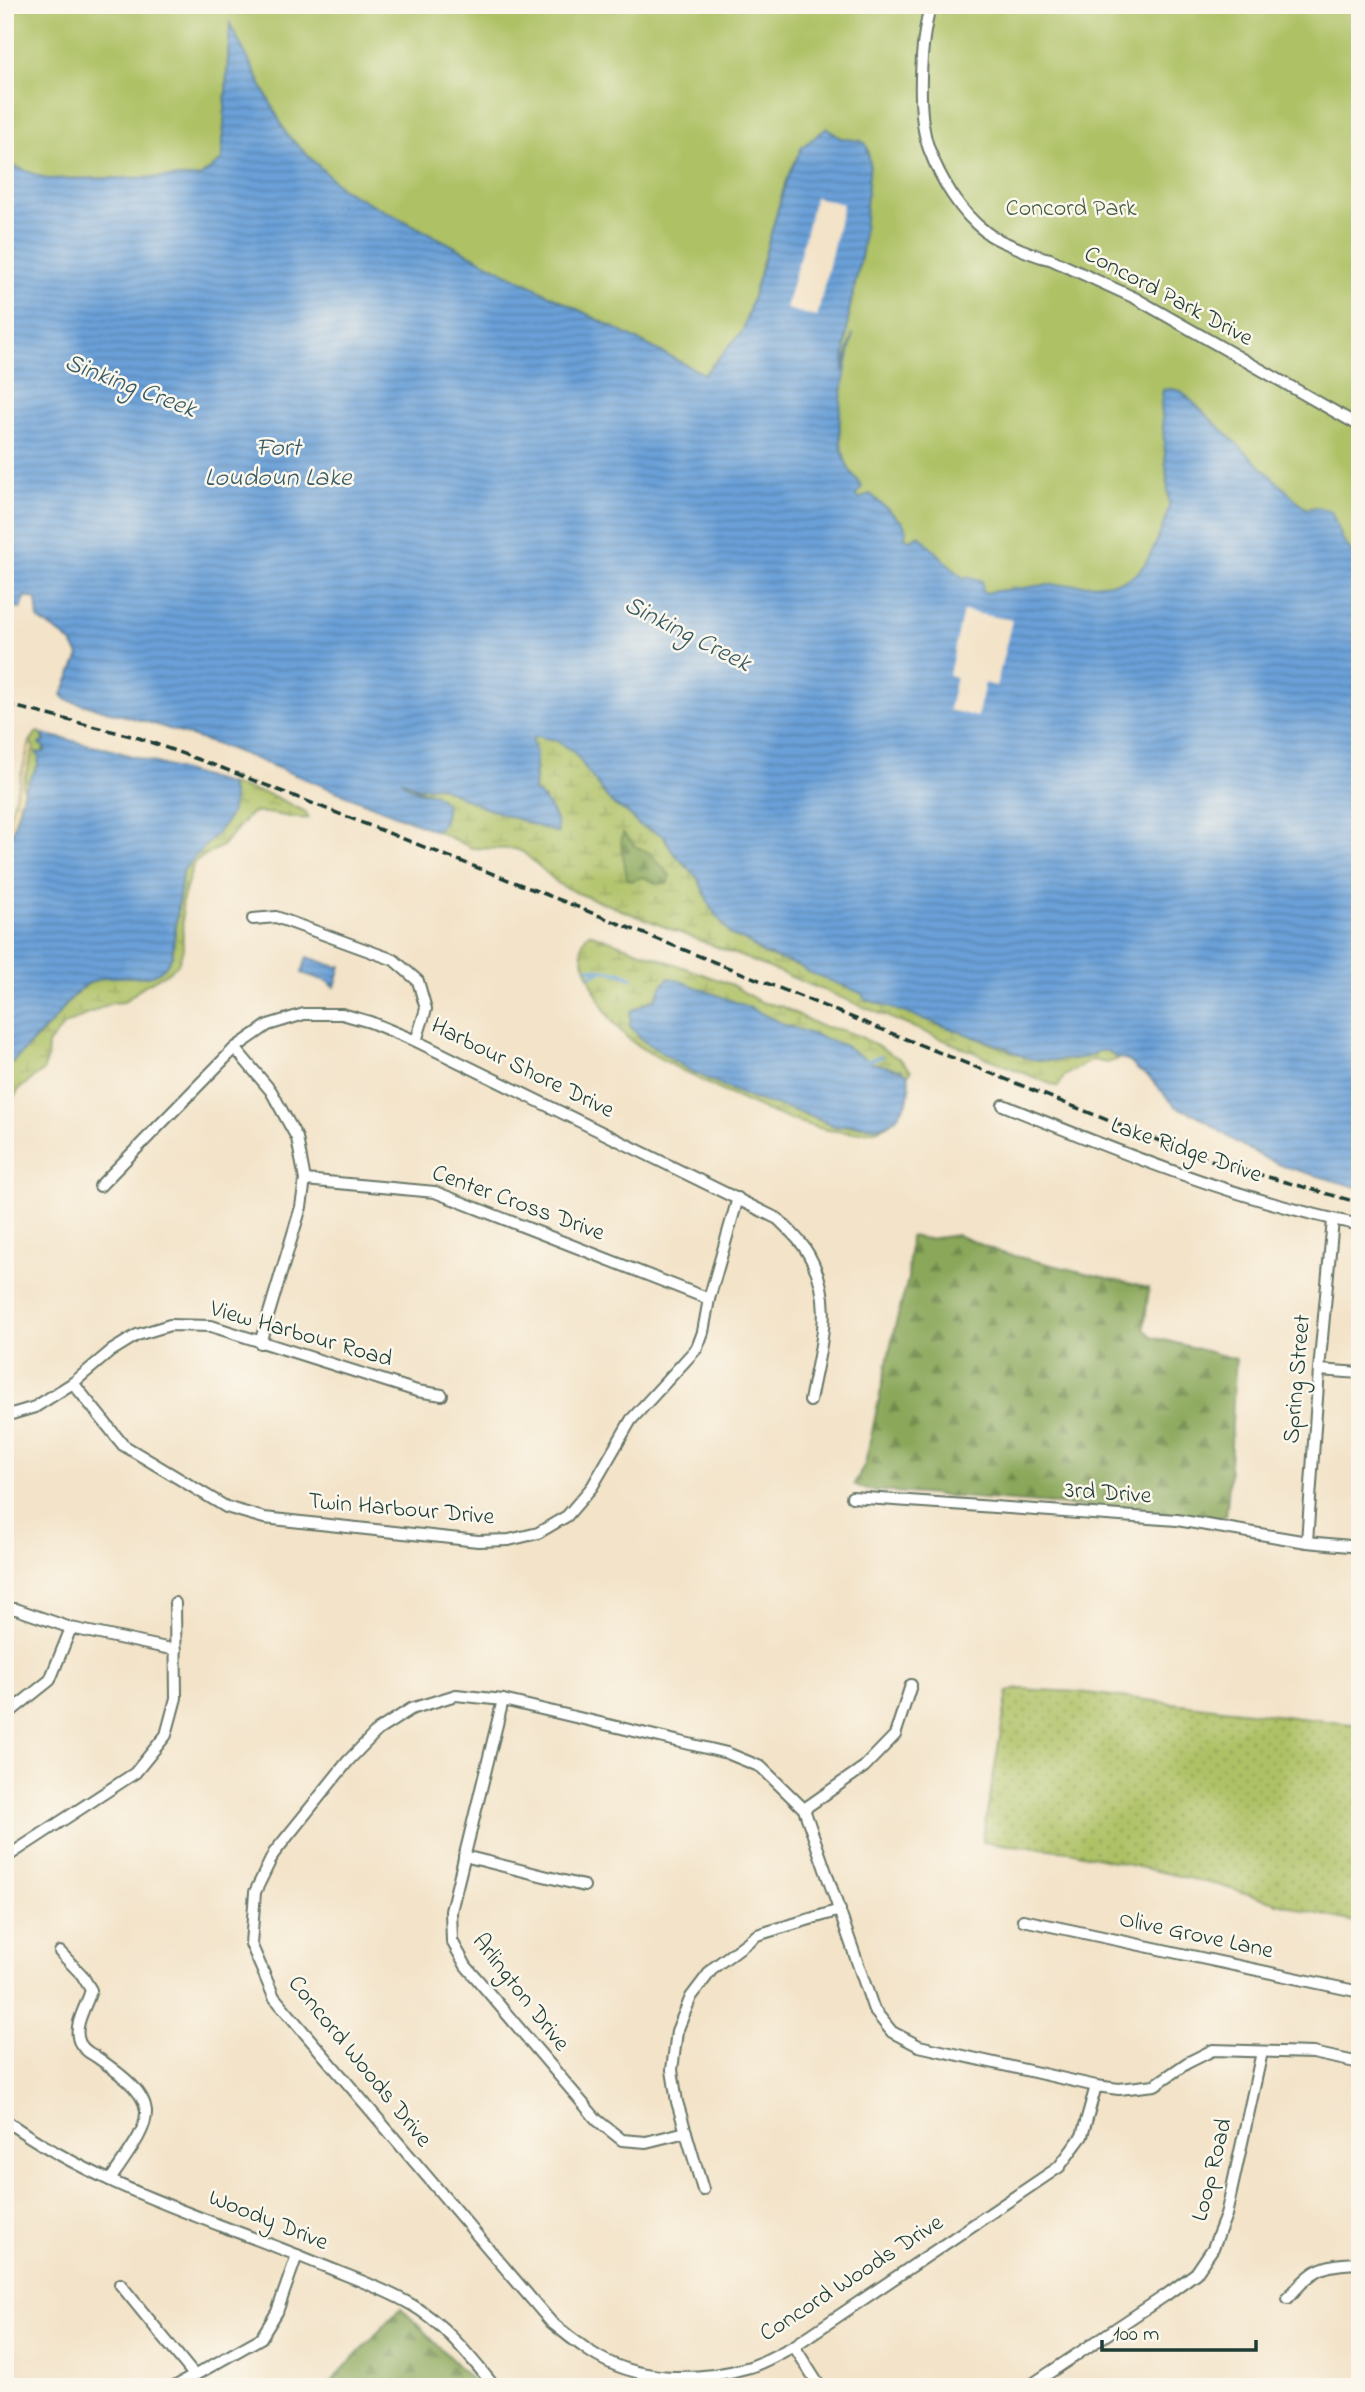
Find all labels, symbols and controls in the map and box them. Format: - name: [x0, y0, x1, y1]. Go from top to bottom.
- park label: Concord Park: [1006, 192, 1137, 227]
- street label: Concord Park Drive: [1077, 238, 1259, 356]
- water label: Sinking Creek: [59, 344, 203, 430]
- water label: Fort Loudoun Lake: [205, 430, 353, 498]
- water label: Sinking Creek: [617, 587, 759, 684]
- street label: Harbour Shore Drive: [424, 1009, 620, 1129]
- street label: Lake Ridge Drive: [1106, 1109, 1267, 1193]
- street label: Center Cross Drive: [427, 1156, 610, 1252]
- street label: View Harbour Road: [205, 1292, 397, 1378]
- street label: Spring Street: [1275, 1313, 1321, 1445]
- street label: 3rd Drive: [1063, 1474, 1153, 1515]
- street label: Twin Harbour Drive: [306, 1484, 496, 1536]
- street label: Olive Grove Lane: [1116, 1903, 1277, 1969]
- street label: Arlington Drive: [463, 1926, 578, 2060]
- street label: Concord Woods Drive: [278, 1968, 440, 2156]
- street label: Loop Road: [1183, 2114, 1243, 2225]
- street label: Woody Drive: [202, 2181, 333, 2262]
- street label: Concord Woods Drive: [753, 2206, 951, 2352]
- scale bar: [1102, 2308, 1256, 2352]
- text: 100 m: [1113, 2320, 1159, 2350]

